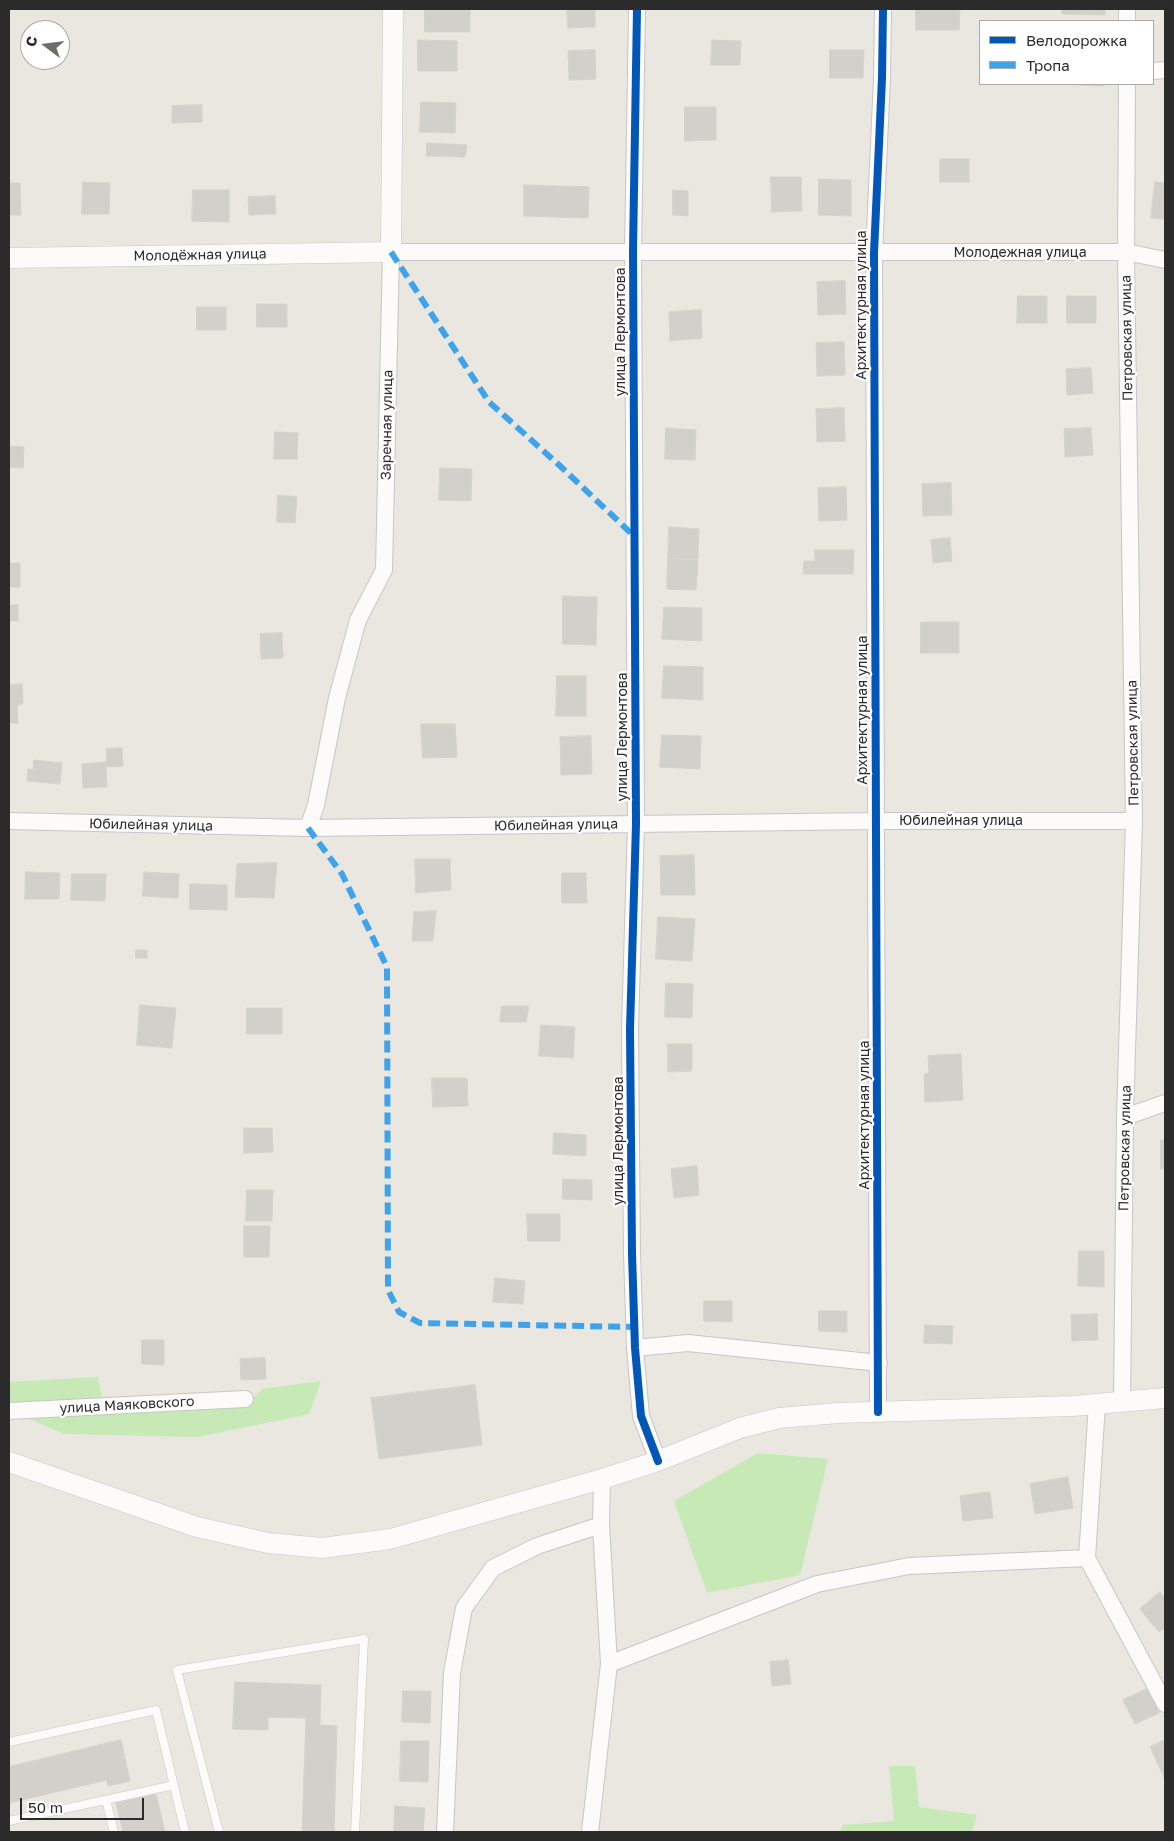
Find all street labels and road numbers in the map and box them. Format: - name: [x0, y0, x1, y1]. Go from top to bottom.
- street label: Архитектурная улица: [854, 230, 870, 380]
- street label: Молодёжная улица: [133, 245, 267, 265]
- street label: Молодежная улица: [953, 245, 1087, 261]
- street label: улица Лермонтова: [613, 267, 629, 397]
- street label: Петровская улица: [1117, 275, 1137, 401]
- street label: Заречная улица: [378, 370, 396, 480]
- street label: Архитектурная улица: [855, 635, 871, 785]
- street label: улица Лермонтова: [615, 672, 631, 802]
- street label: Петровская улица: [1123, 680, 1143, 806]
- street label: Юбилейная улица: [899, 813, 1023, 829]
- street label: Юбилейная улица: [89, 816, 213, 834]
- street label: Юбилейная улица: [494, 816, 618, 834]
- street label: Архитектурная улица: [857, 1040, 873, 1190]
- street label: улица Лермонтова: [611, 1076, 627, 1206]
- street label: Петровская улица: [1115, 1085, 1135, 1211]
- street label: улица Маяковского: [59, 1393, 195, 1417]

